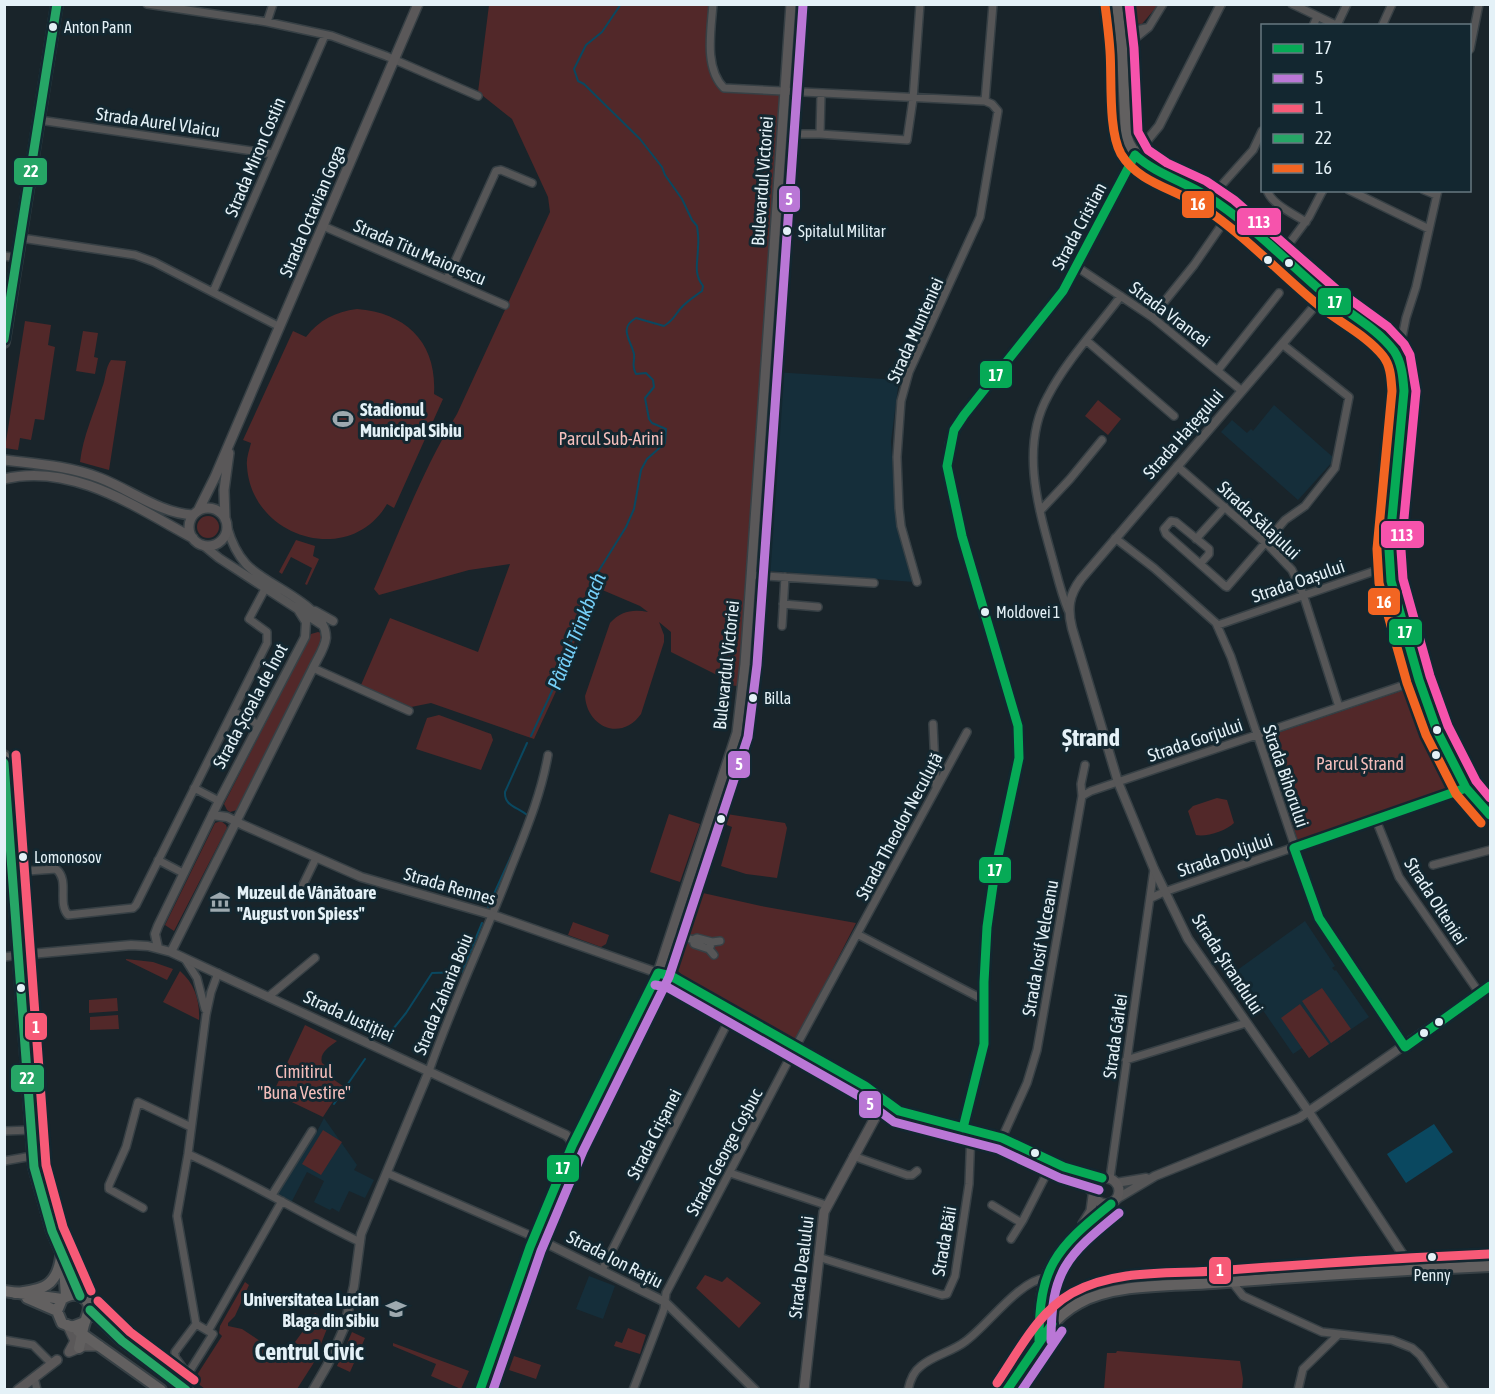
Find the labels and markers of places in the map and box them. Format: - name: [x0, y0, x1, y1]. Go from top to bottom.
- place label: Anton Pann: [64, 18, 132, 36]
- marker: Anton Pann: [47, 21, 59, 33]
- place label: Spitalul Militar: [798, 222, 886, 241]
- marker: Spitalul Militar: [781, 225, 793, 237]
- unlabelled marker: [1262, 254, 1274, 266]
- unlabelled marker: [1283, 257, 1295, 269]
- place label: Stadionul Municipal Sibiu: [360, 399, 462, 441]
- sports icon: Stadionul Municipal Sibiu: [331, 407, 355, 431]
- place label: Moldovei 1: [996, 603, 1060, 621]
- marker: Moldovei 1: [979, 606, 991, 618]
- place label: Billa: [764, 689, 791, 707]
- marker: Billa: [747, 692, 759, 704]
- unlabelled marker: [1431, 724, 1443, 736]
- unlabelled marker: [1430, 749, 1442, 761]
- unlabelled marker: [715, 813, 727, 825]
- place label: Lomonosov: [34, 848, 102, 866]
- marker: Lomonosov: [17, 851, 29, 863]
- place label: Muzeul de Vânătoare "August von Spiess": [237, 882, 376, 924]
- museum icon: Muzeul de Vânătoare "August von Spiess": [208, 890, 232, 914]
- unlabelled marker: [15, 982, 27, 994]
- unlabelled marker: [1433, 1016, 1445, 1028]
- unlabelled marker: [1418, 1027, 1430, 1039]
- unlabelled marker: [1029, 1147, 1041, 1159]
- marker: Penny: [1426, 1251, 1438, 1263]
- place label: Penny: [1413, 1266, 1451, 1285]
- place label: Universitatea Lucian Blaga din Sibiu: [243, 1289, 379, 1331]
- school or university icon: Universitatea Lucian Blaga din Sibiu: [384, 1297, 408, 1321]

